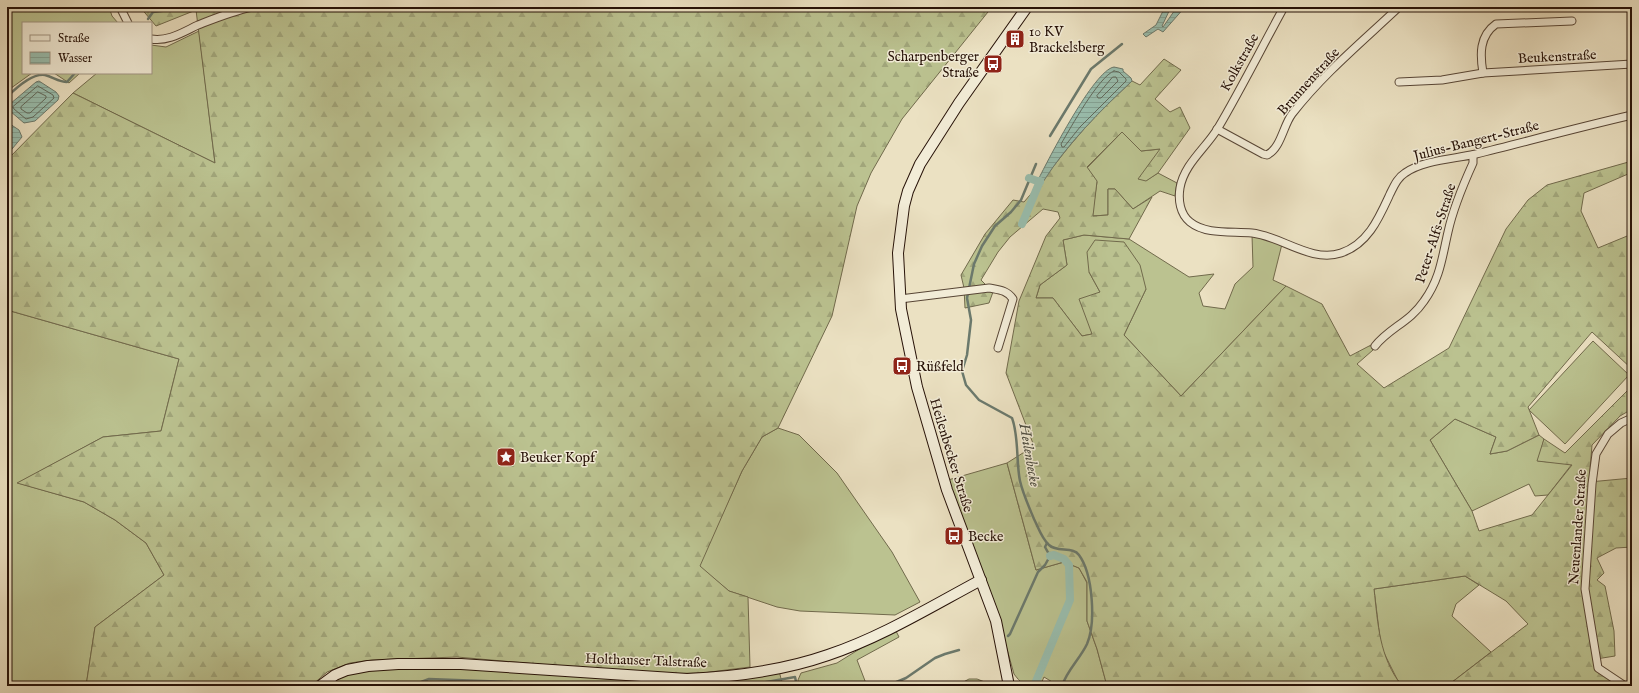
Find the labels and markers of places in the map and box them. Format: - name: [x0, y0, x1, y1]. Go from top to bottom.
- place label: 10 KV Brackelsberg: [1029, 23, 1105, 57]
- building icon: 10 KV Brackelsberg: [1004, 28, 1026, 50]
- place label: Scharpenberger Straße: [888, 48, 980, 82]
- bus stop icon: Scharpenberger Straße: [982, 53, 1004, 75]
- bus stop icon: Rüßfeld: [891, 355, 913, 377]
- place label: Rüßfeld: [916, 358, 964, 376]
- place icon: Beuker Kopf: [495, 446, 517, 468]
- place label: Beuker Kopf: [520, 449, 598, 467]
- bus stop icon: Becke: [943, 525, 965, 547]
- place label: Becke: [968, 528, 1004, 546]

